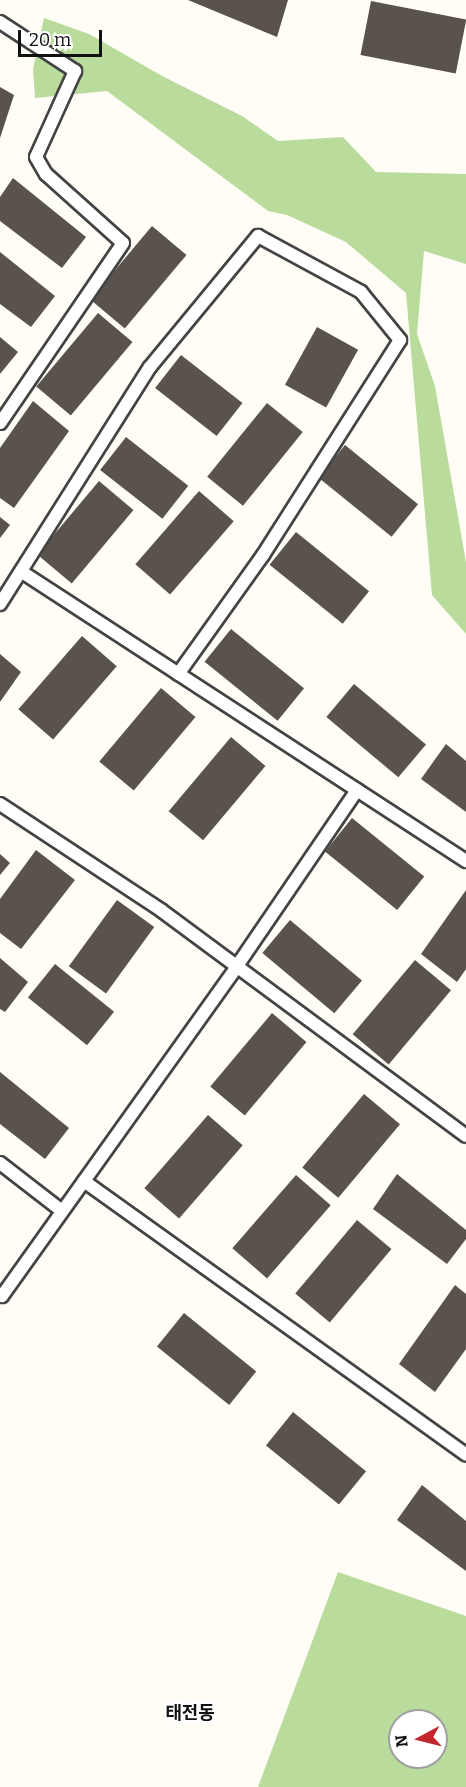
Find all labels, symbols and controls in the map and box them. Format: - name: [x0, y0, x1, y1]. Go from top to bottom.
- scale bar: [21, 18, 105, 56]
- text: 20 m: [29, 29, 71, 51]
- district label: 태전동: [165, 1702, 215, 1724]
- north arrow: [388, 1709, 448, 1769]
- text: N: [391, 1734, 412, 1748]

